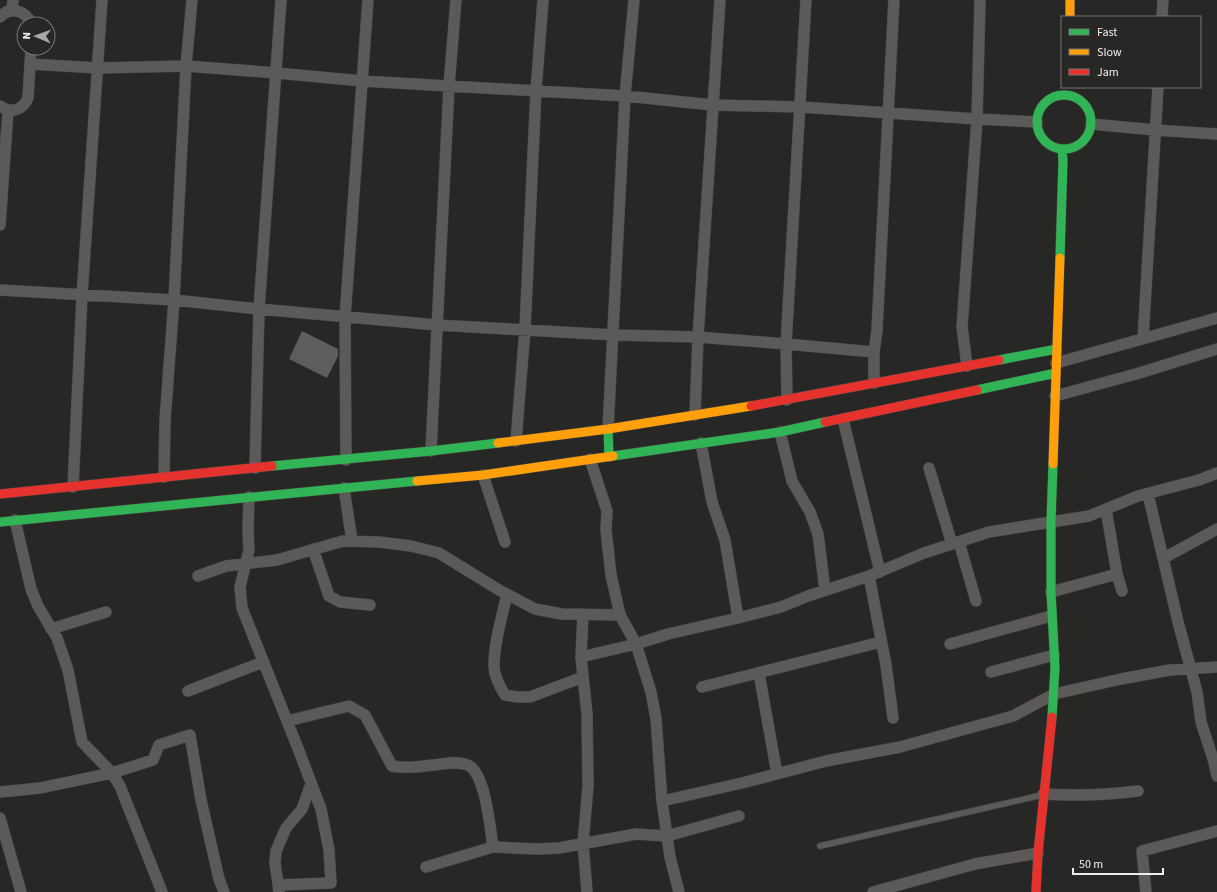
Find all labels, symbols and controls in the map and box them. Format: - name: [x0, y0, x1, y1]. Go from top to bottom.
- north arrow: [16, 16, 56, 56]
- legend: [1061, 16, 1201, 88]
- text: Fast: [1097, 24, 1117, 41]
- text: N: [19, 32, 34, 40]
- text: Slow: [1097, 44, 1122, 61]
- text: Jam: [1097, 64, 1119, 81]
- scale bar: [1073, 850, 1163, 876]
- text: 50 m: [1079, 856, 1103, 873]

